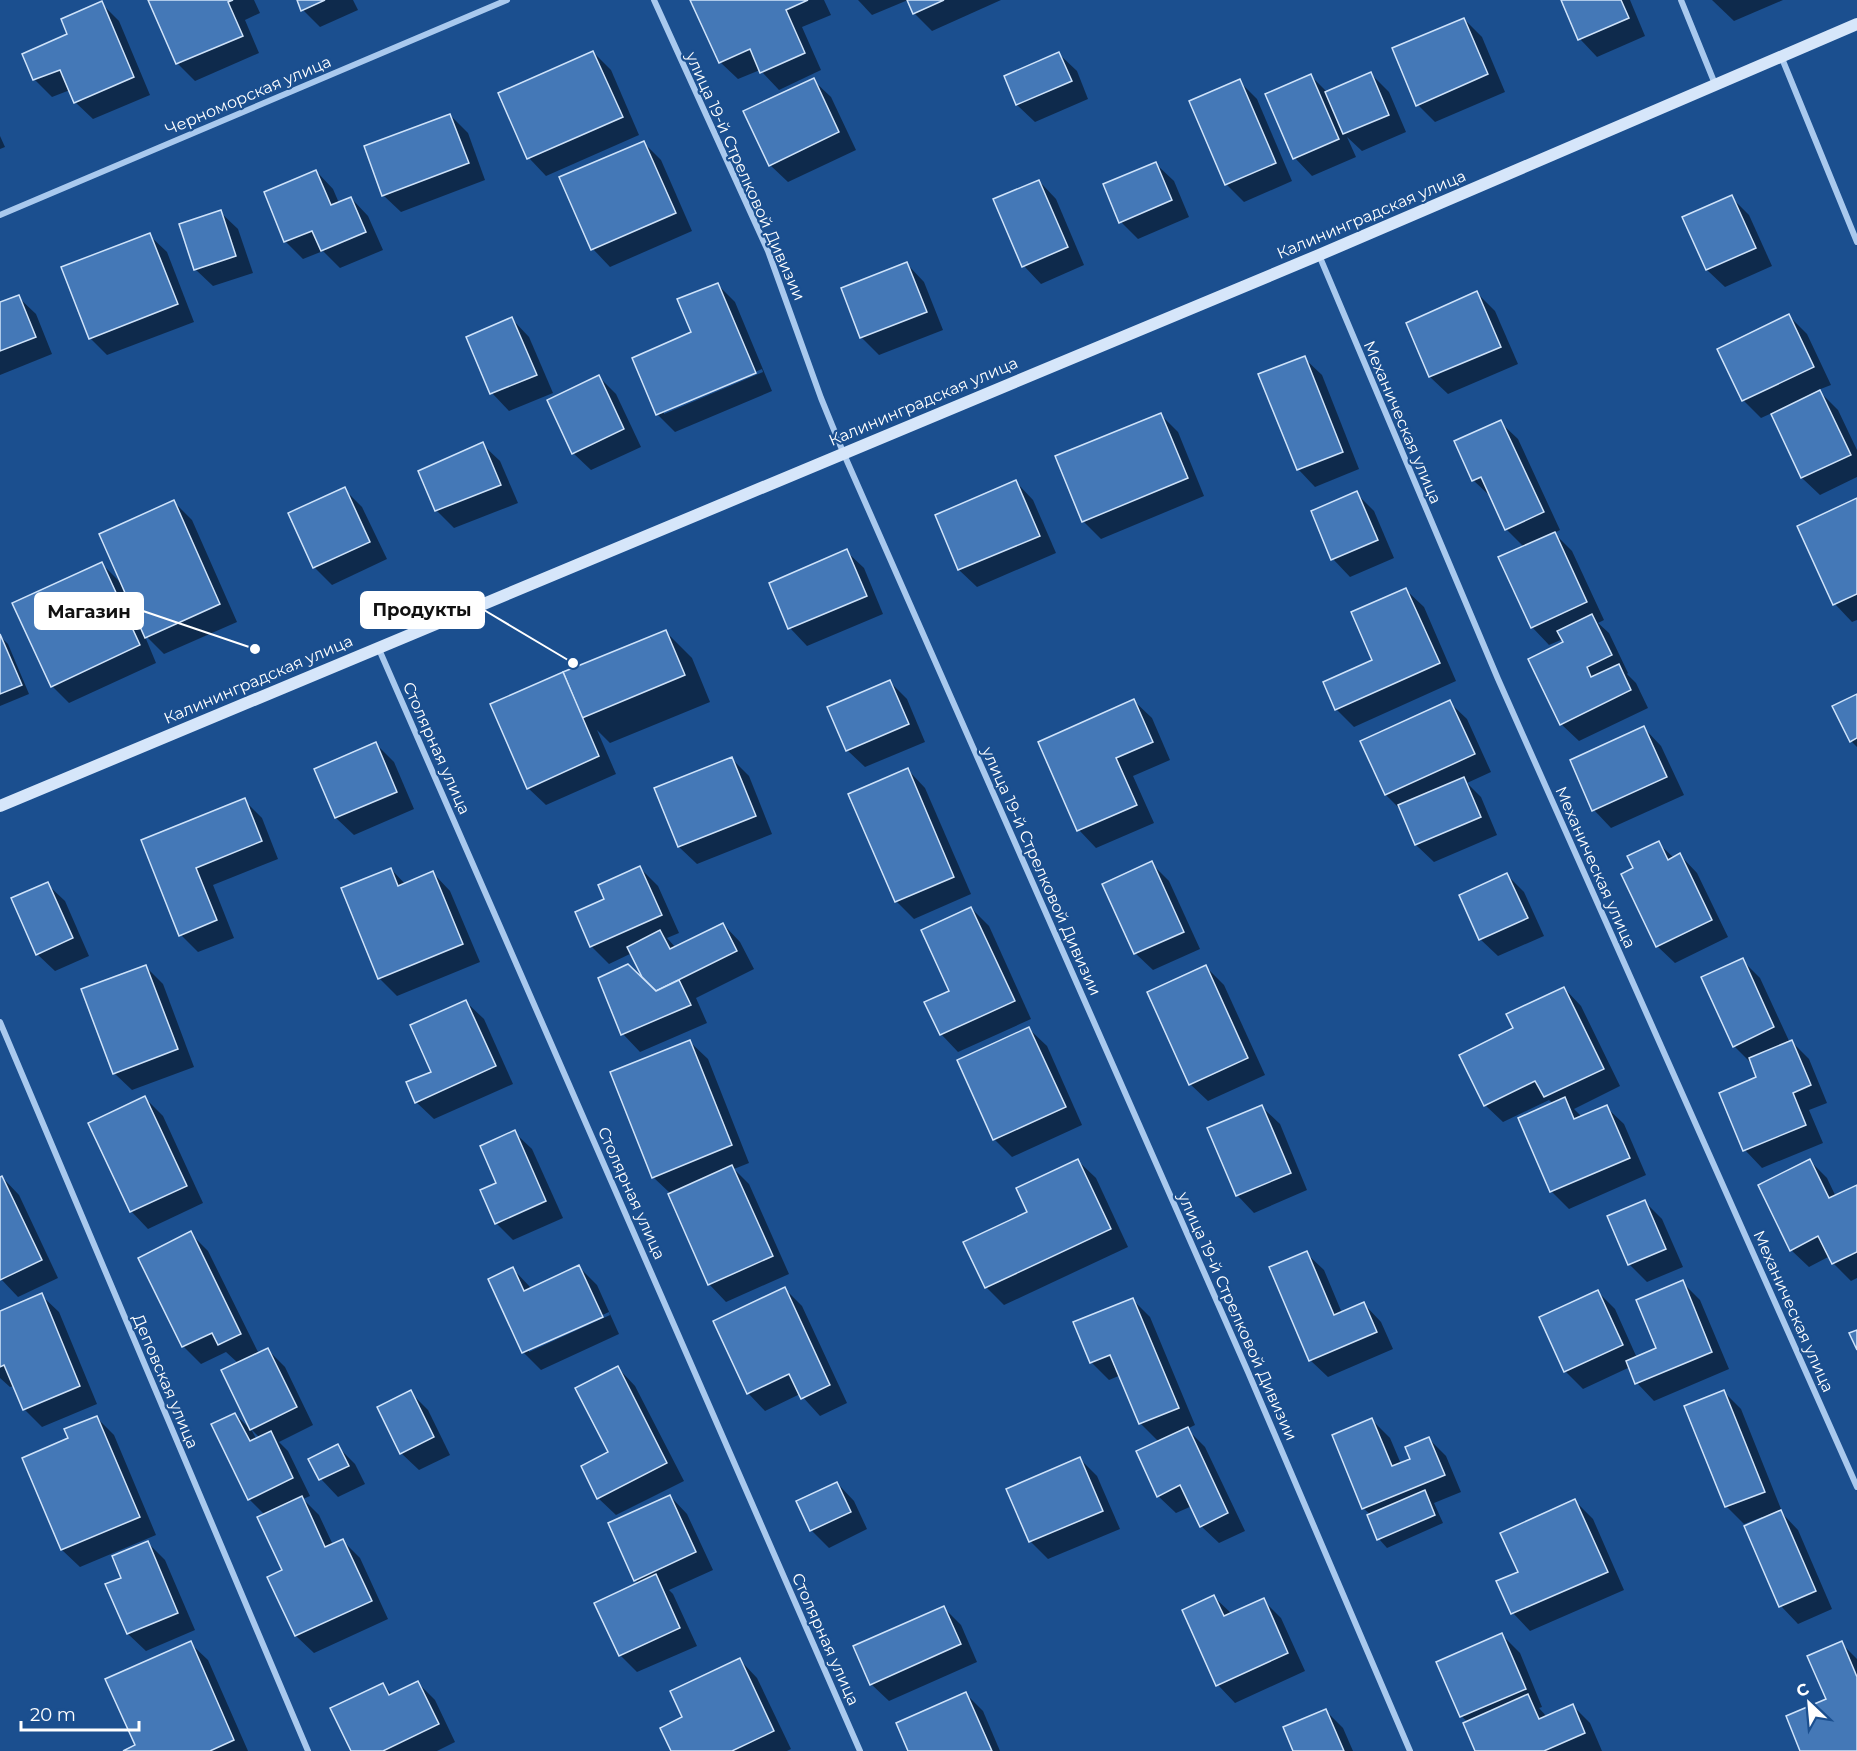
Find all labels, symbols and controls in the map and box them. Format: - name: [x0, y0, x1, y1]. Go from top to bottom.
- street label: улица 19-й Стрелковой Дивизии: [682, 48, 809, 303]
- street label: Черноморская улица: [162, 52, 334, 139]
- street label: Калининградская улица: [1274, 166, 1469, 263]
- street label: Механическая улица: [1360, 338, 1446, 507]
- street label: Калининградская улица: [826, 353, 1021, 450]
- callout: Продукты: [361, 592, 484, 628]
- callout: Магазин: [35, 593, 143, 629]
- text: Продукты: [373, 599, 471, 621]
- text: Магазин: [47, 601, 131, 623]
- street label: Калининградская улица: [161, 631, 356, 728]
- street label: Столярная улица: [399, 679, 474, 818]
- street label: улица 19-й Стрелковой Дивизии: [978, 743, 1105, 998]
- street label: Механическая улица: [1551, 783, 1640, 951]
- street label: Столярная улица: [594, 1124, 669, 1263]
- street label: улица 19-й Стрелковой Дивизии: [1174, 1188, 1301, 1443]
- street label: Механическая улица: [1749, 1227, 1838, 1395]
- street label: Деповская улица: [129, 1311, 202, 1451]
- street label: Столярная улица: [788, 1570, 863, 1709]
- north arrow: [1779, 1673, 1839, 1733]
- text: С: [1793, 1679, 1812, 1701]
- scale bar: [21, 1694, 140, 1732]
- text: 20 m: [30, 1704, 76, 1726]

